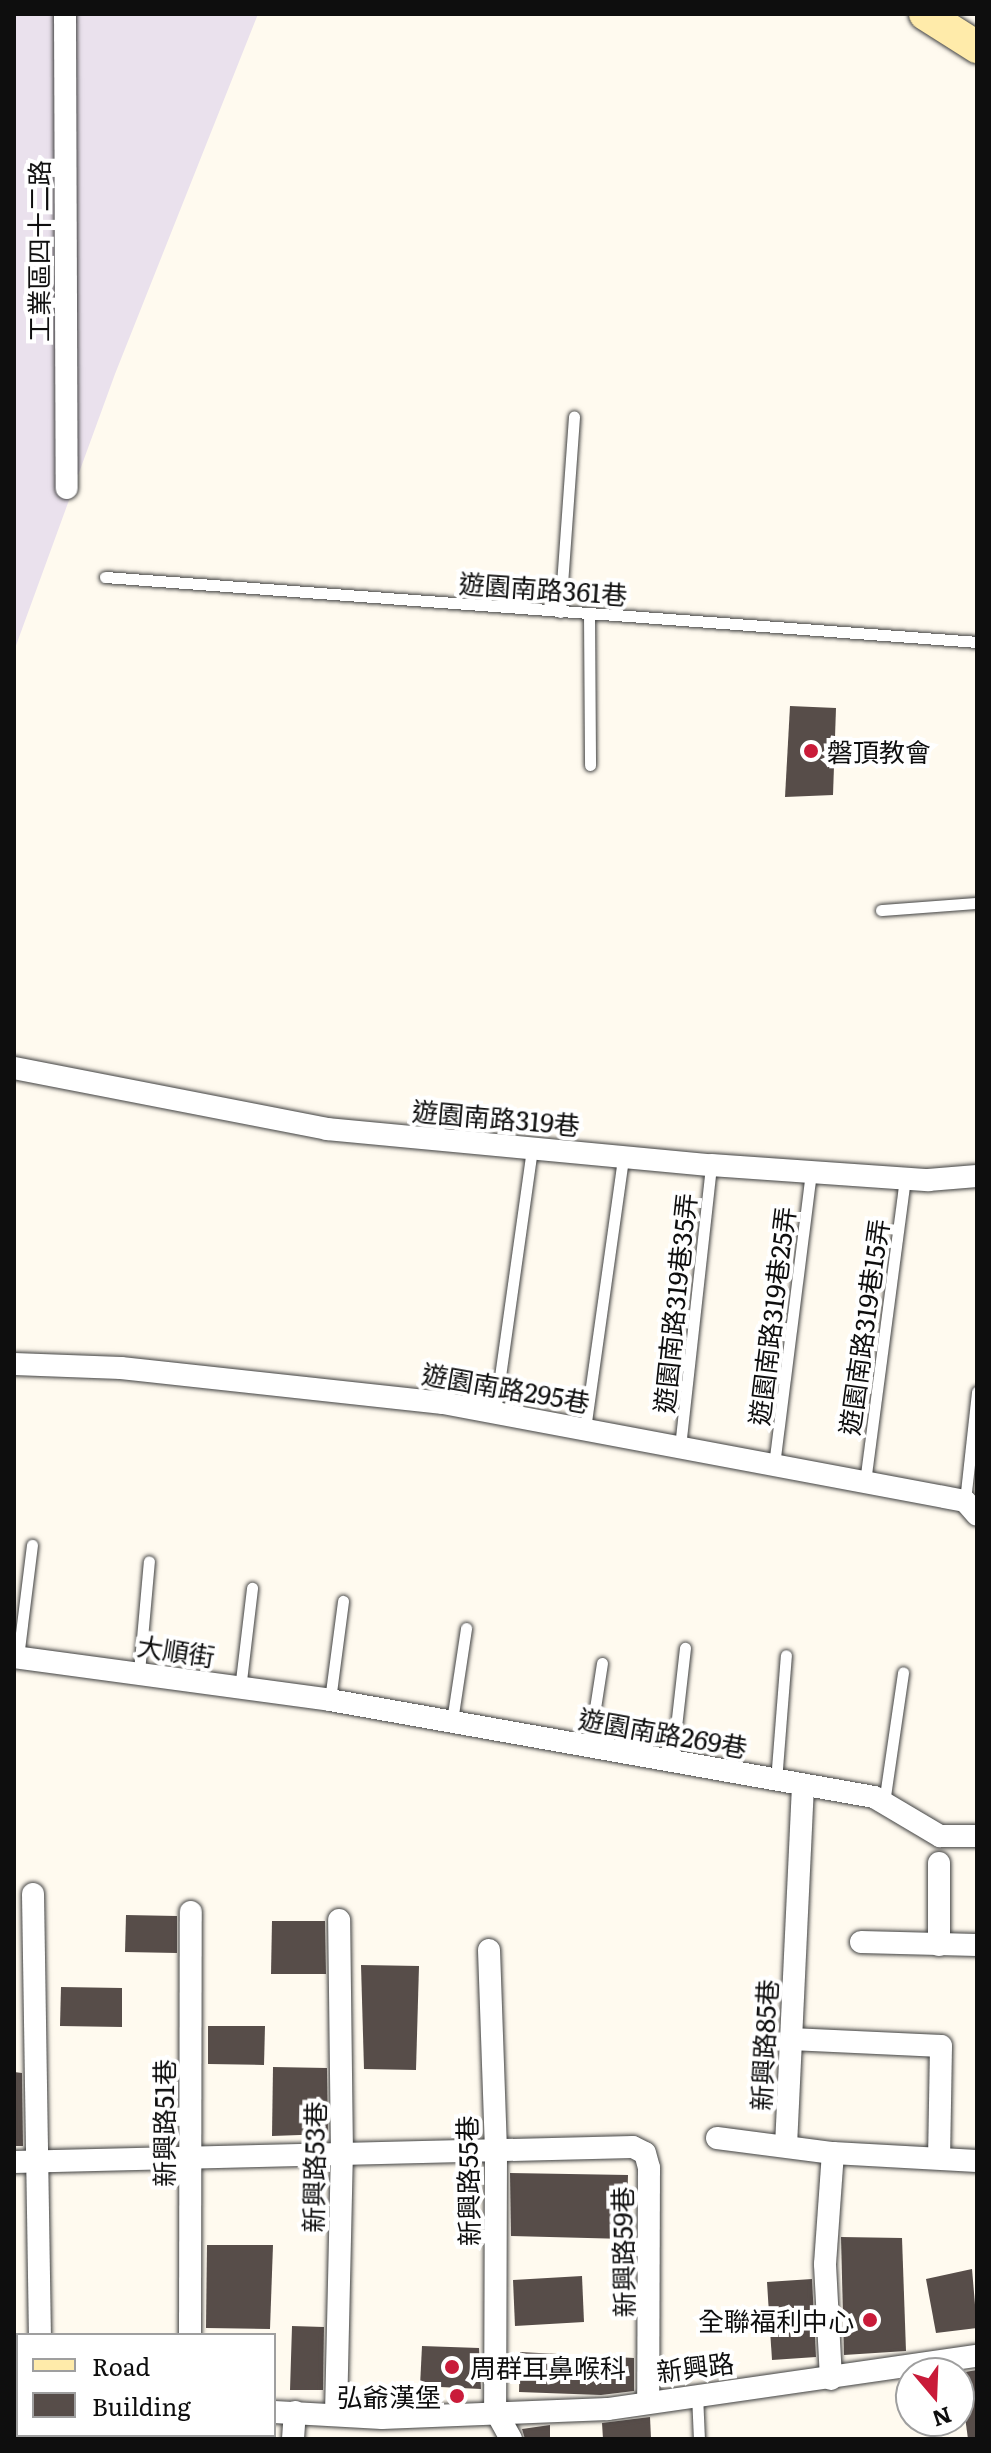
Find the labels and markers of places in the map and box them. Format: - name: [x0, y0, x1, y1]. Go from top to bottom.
- place label: 磐頂教會: [827, 735, 931, 767]
- marker: 磐頂教會: [802, 742, 820, 760]
- place label: 全聯福利中心: [698, 2304, 854, 2336]
- marker: 全聯福利中心: [861, 2311, 879, 2329]
- place label: 周群耳鼻喉科: [470, 2351, 626, 2383]
- marker: 周群耳鼻喉科: [441, 2356, 463, 2378]
- place label: 弘爺漢堡: [337, 2380, 441, 2412]
- marker: 弘爺漢堡: [448, 2387, 466, 2405]

